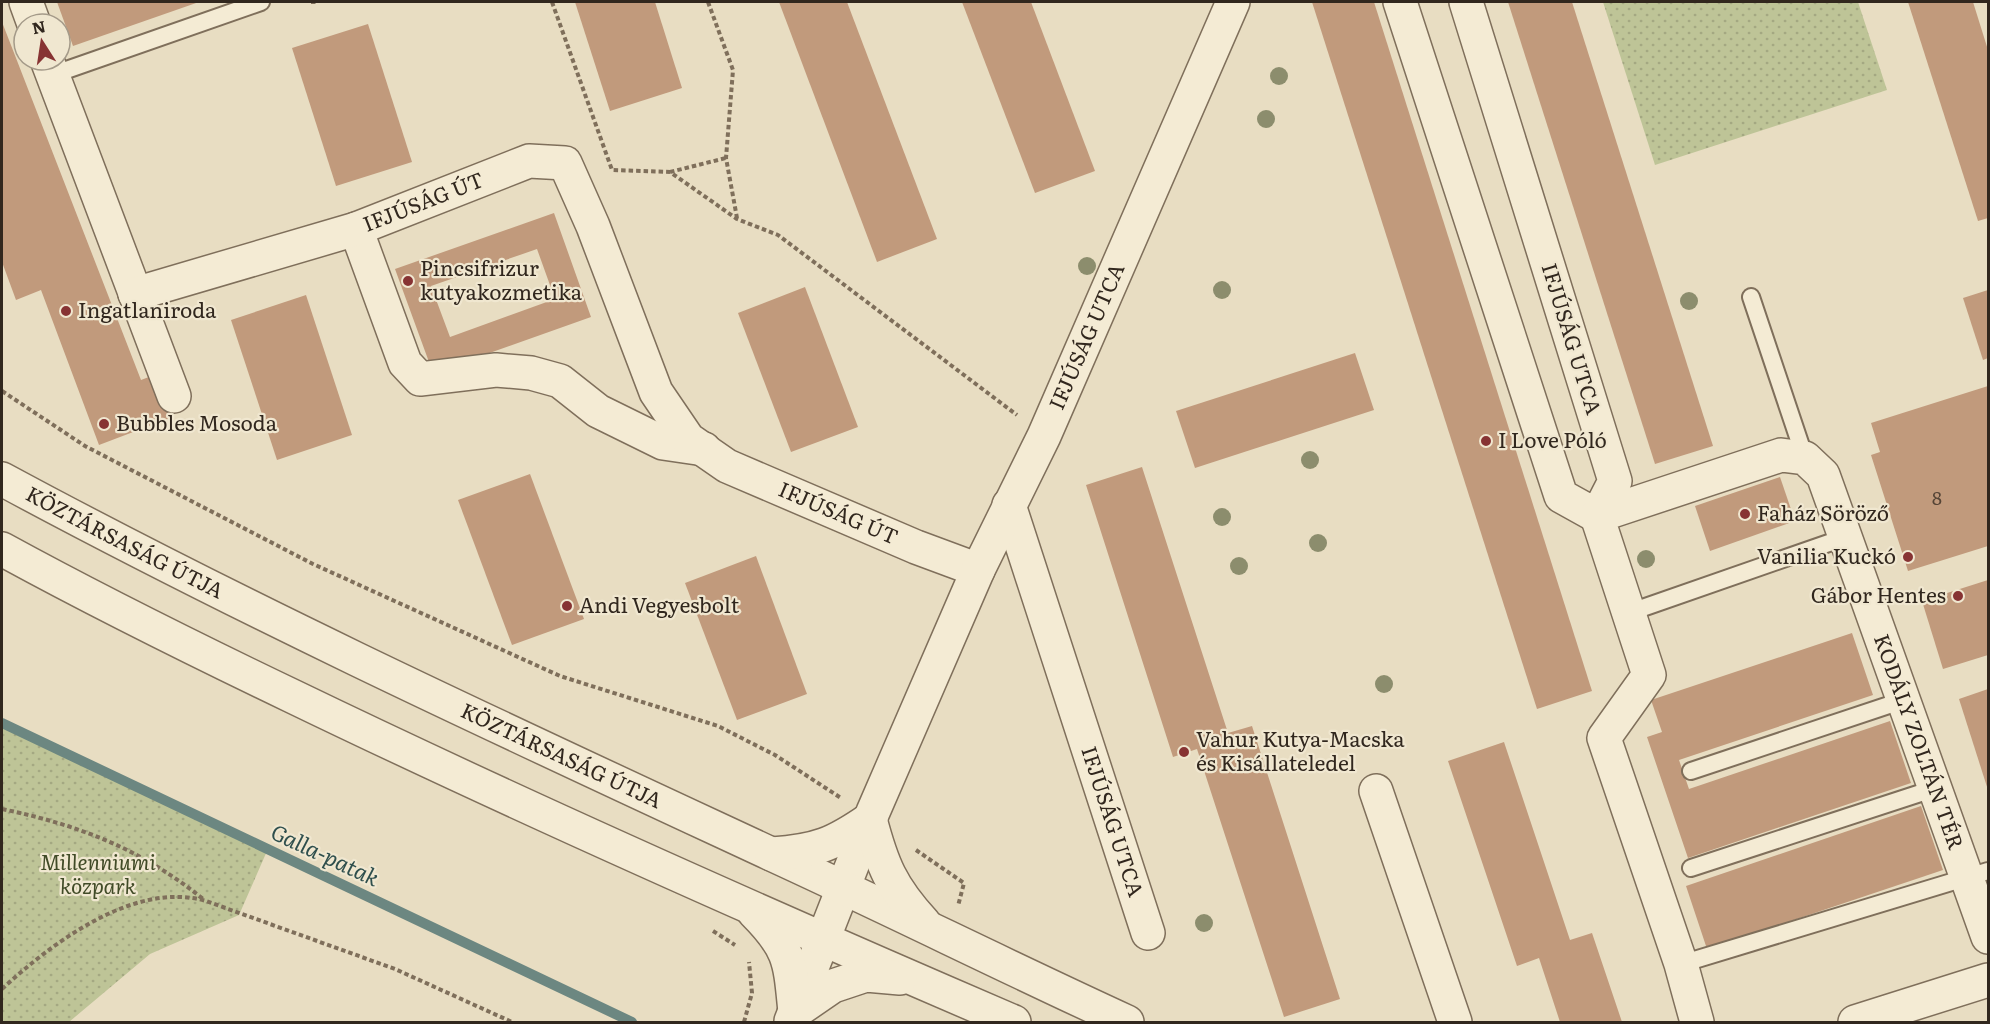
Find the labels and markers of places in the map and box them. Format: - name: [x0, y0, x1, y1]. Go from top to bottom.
- place label: Pincsifrizur kutyakozmetika: [420, 251, 583, 306]
- marker: Pincsifrizur kutyakozmetika: [401, 274, 415, 288]
- place label: Ingatlaniroda: [78, 293, 217, 324]
- marker: Ingatlaniroda: [59, 304, 73, 318]
- place label: Bubbles Mosoda: [116, 406, 278, 437]
- marker: Bubbles Mosoda: [97, 417, 111, 431]
- place label: I Love Póló: [1498, 423, 1607, 454]
- marker: I Love Póló: [1479, 434, 1493, 448]
- place label: Faház Söröző: [1757, 496, 1889, 527]
- marker: Faház Söröző: [1738, 507, 1752, 521]
- place label: Vanilia Kuckó: [1757, 539, 1896, 570]
- marker: Vanilia Kuckó: [1901, 550, 1915, 564]
- place label: Gábor Hentes: [1811, 578, 1946, 609]
- place label: Andi Vegyesbolt: [579, 588, 740, 619]
- marker: Gábor Hentes: [1951, 589, 1965, 603]
- marker: Andi Vegyesbolt: [560, 599, 574, 613]
- place label: Vahur Kutya-Macska és Kisállateledel: [1196, 722, 1405, 777]
- marker: Vahur Kutya-Macska és Kisállateledel: [1177, 745, 1191, 759]

